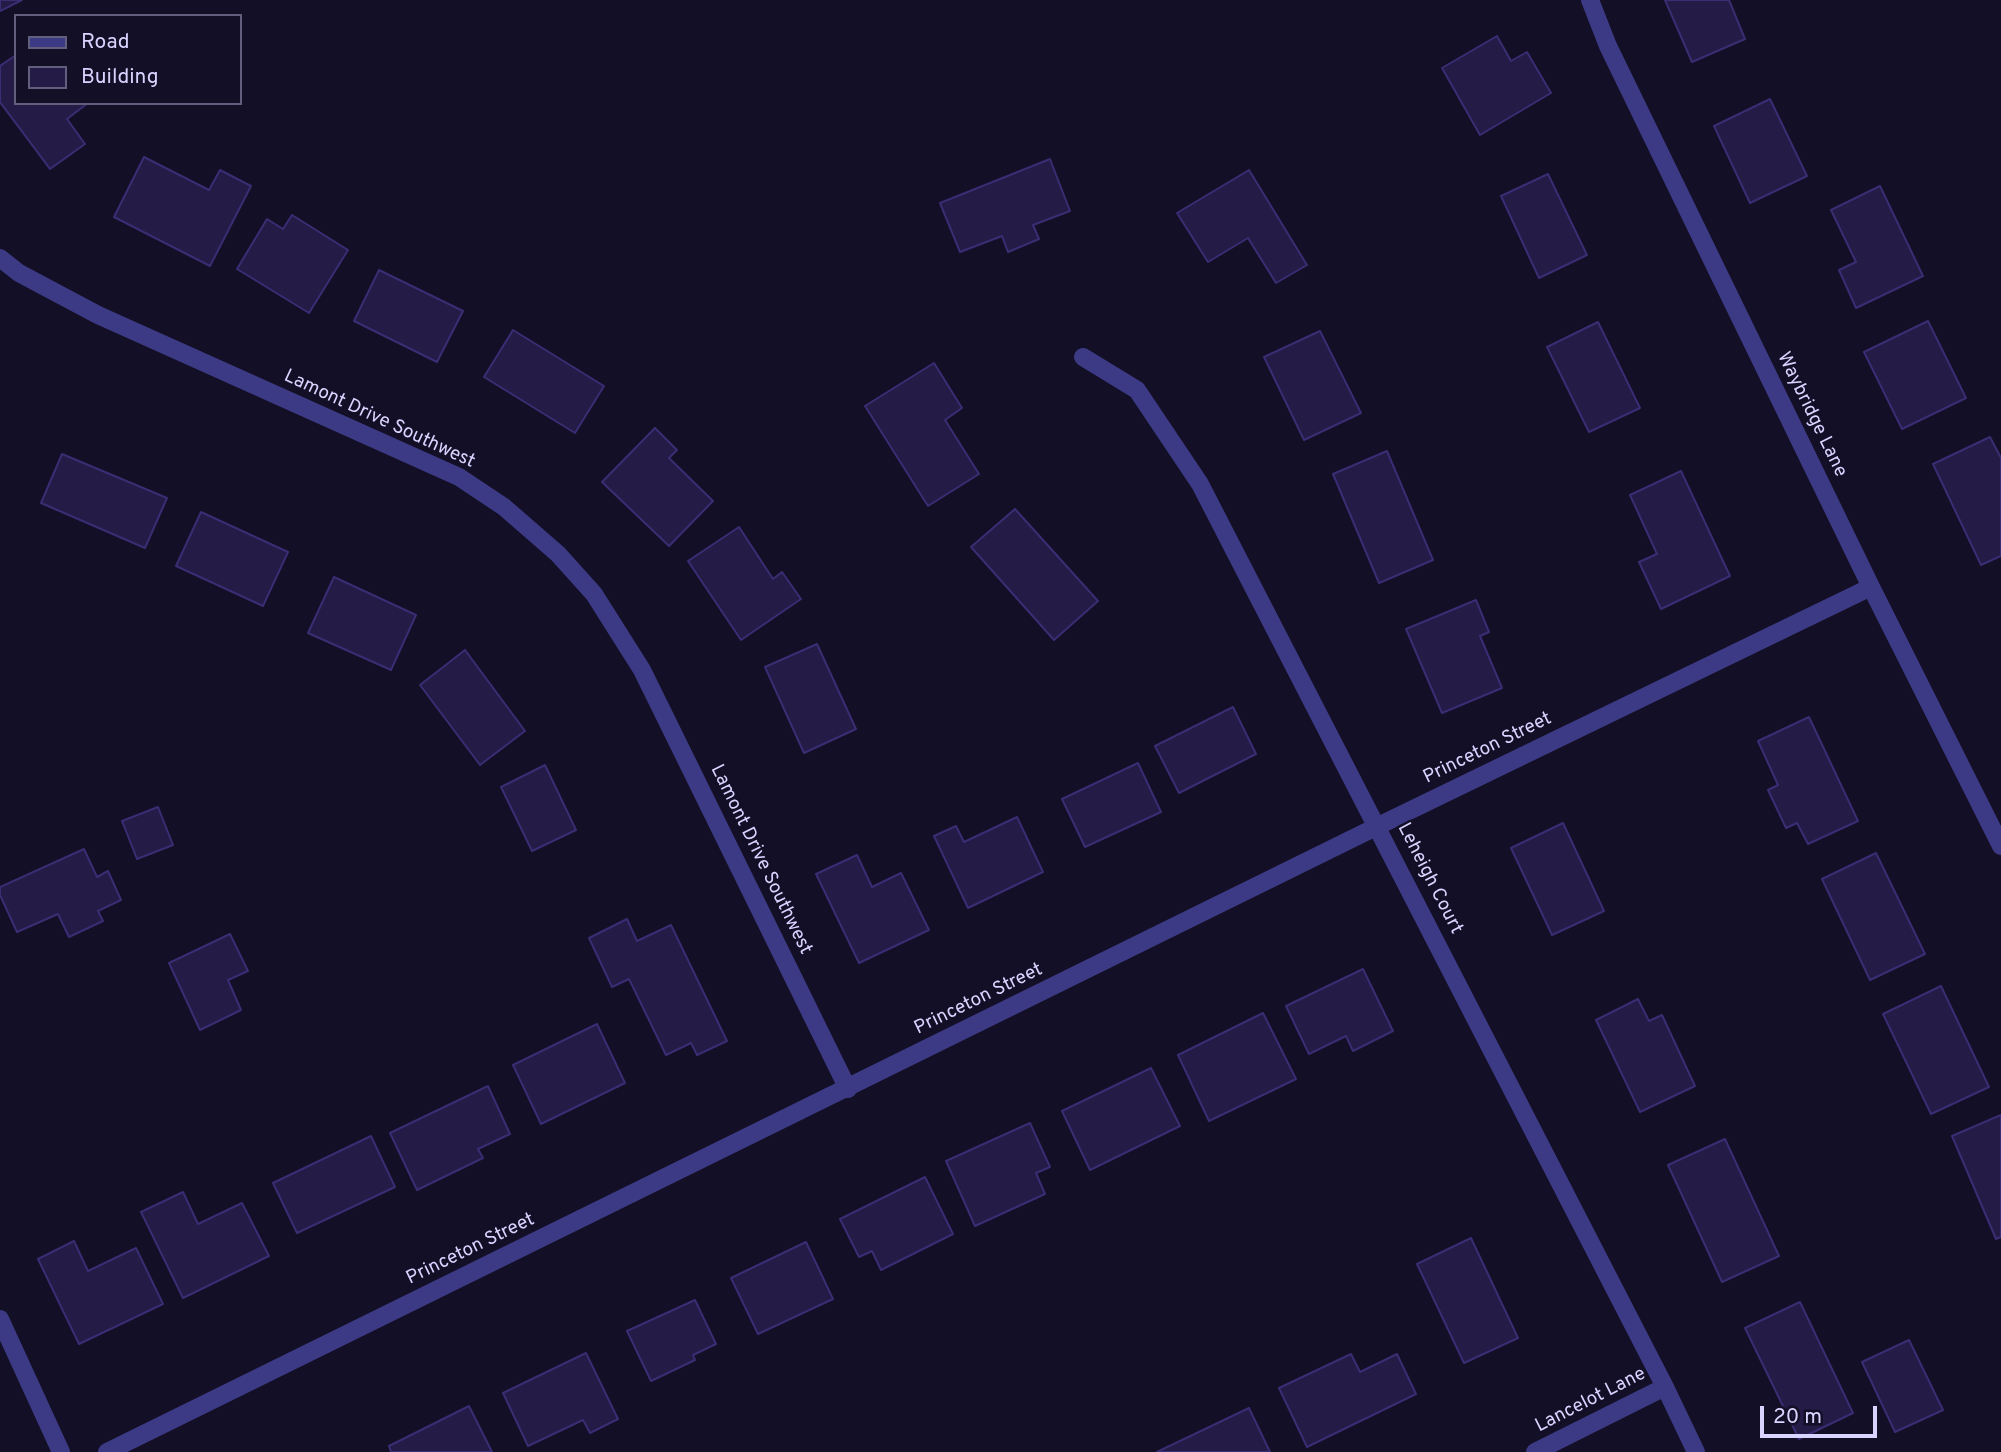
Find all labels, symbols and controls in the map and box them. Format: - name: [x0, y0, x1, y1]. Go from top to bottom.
- legend: [14, 14, 242, 105]
- text: Road: [81, 29, 130, 56]
- text: Building: [81, 64, 159, 91]
- street label: Waybridge Lane: [1771, 349, 1851, 481]
- street label: Lamont Drive Southwest: [280, 366, 478, 474]
- street label: Princeton Street: [1420, 708, 1556, 790]
- street label: Lamont Drive Southwest: [704, 761, 816, 959]
- street label: Leheigh Court: [1391, 820, 1467, 938]
- street label: Princeton Street: [911, 959, 1047, 1041]
- street label: Princeton Street: [403, 1209, 539, 1291]
- street label: Lancelot Lane: [1532, 1363, 1650, 1439]
- scale bar: [1763, 1392, 1880, 1436]
- text: 20 m: [1773, 1404, 1822, 1431]

